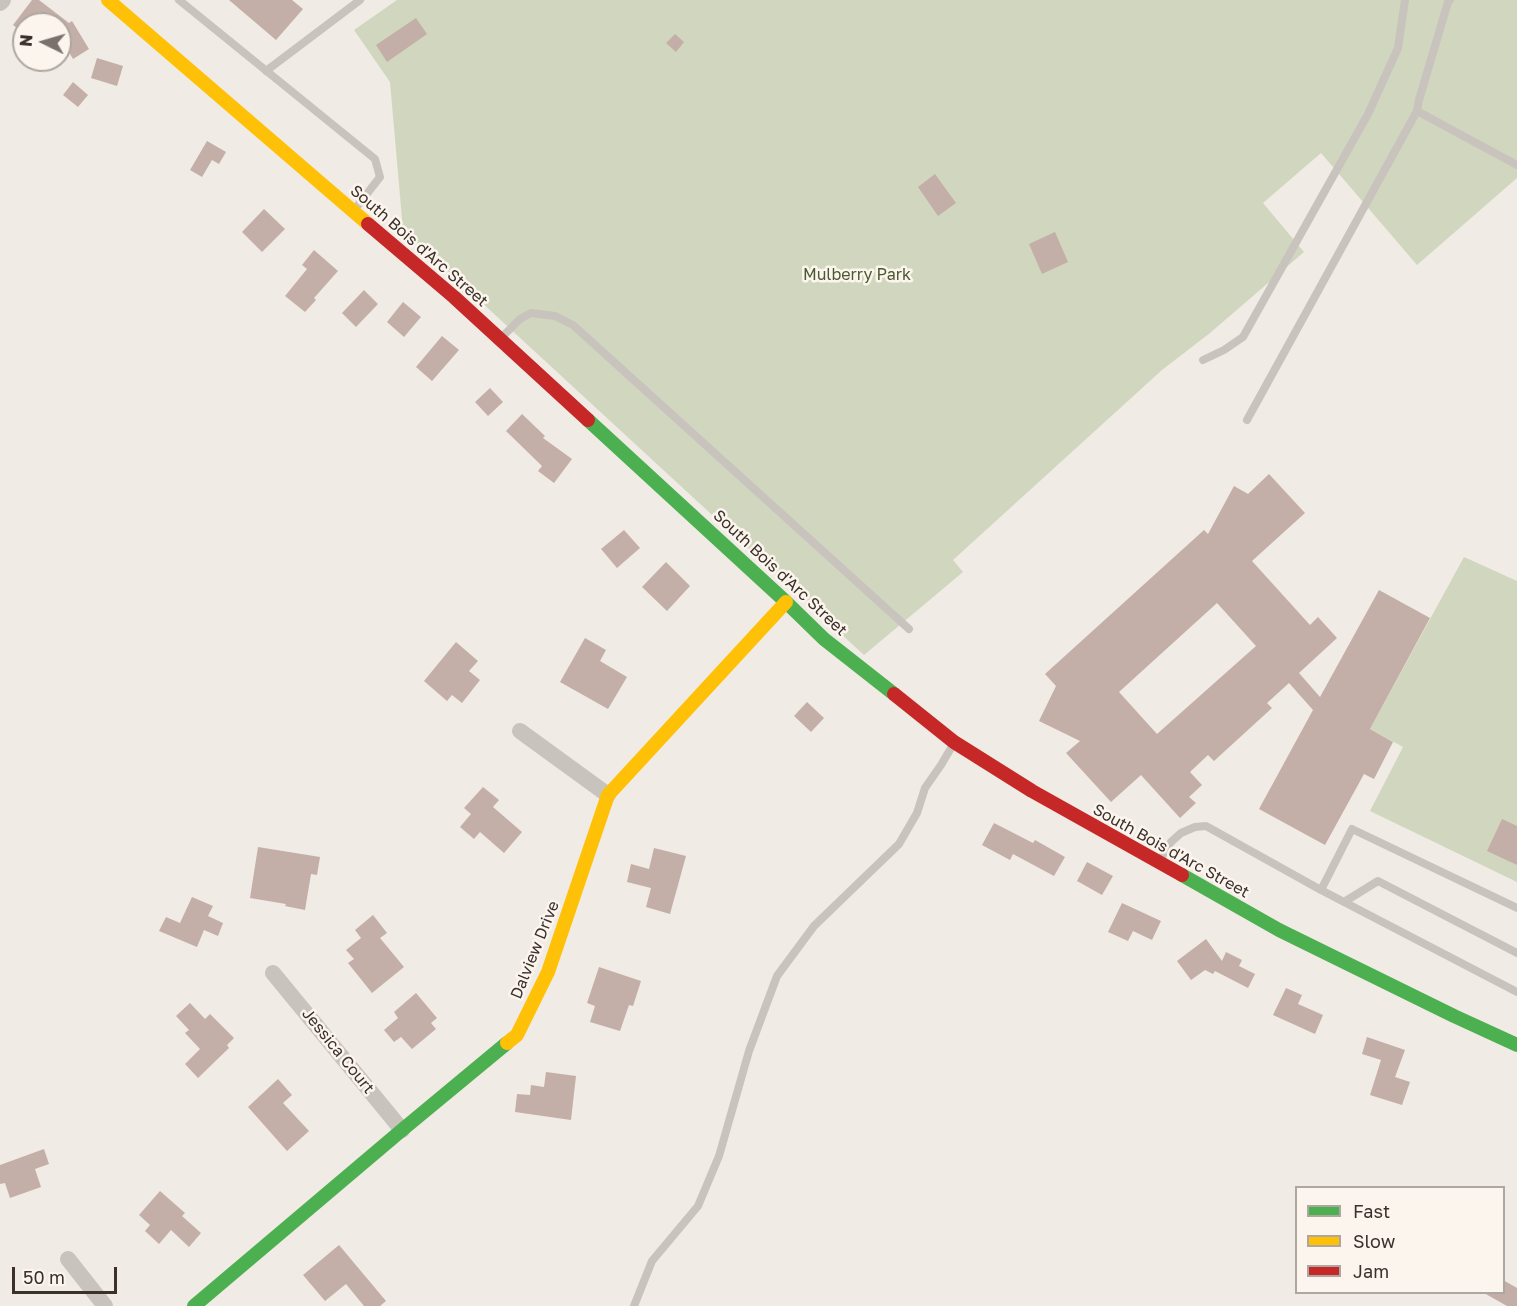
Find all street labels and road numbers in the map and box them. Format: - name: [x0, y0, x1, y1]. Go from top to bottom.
- street label: South Bois d'Arc Street: [346, 181, 492, 311]
- street label: South Bois d'Arc Street: [709, 506, 851, 640]
- street label: South Bois d'Arc Street: [1089, 800, 1253, 902]
- street label: Dalview Drive: [507, 898, 563, 1002]
- street label: Jessica Court: [298, 1004, 378, 1098]

